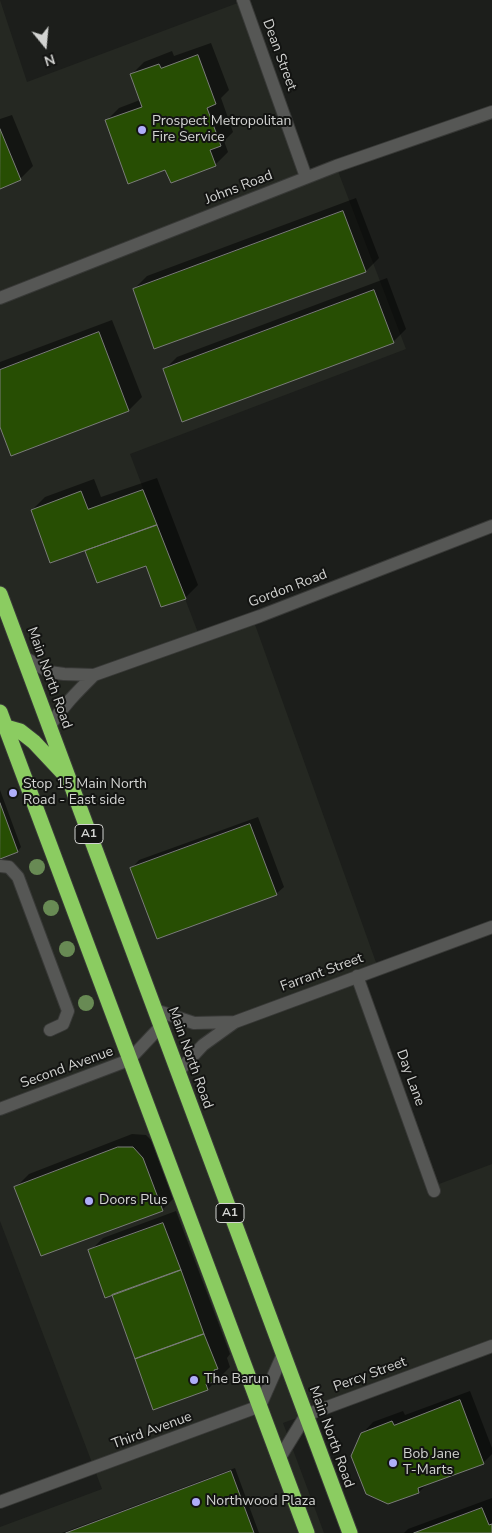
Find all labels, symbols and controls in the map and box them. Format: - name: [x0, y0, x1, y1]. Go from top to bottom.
- street label: Dean Street: [258, 17, 300, 93]
- north arrow: [20, 20, 70, 70]
- text: N: [42, 49, 57, 70]
- place label: Prospect Metropolitan Fire Service: [152, 114, 291, 146]
- marker: Prospect Metropolitan Fire Service: [136, 124, 148, 136]
- street label: Johns Road: [203, 167, 275, 209]
- street label: Gordon Road: [246, 566, 330, 612]
- street label: Main North Road: [23, 625, 75, 731]
- place label: Stop 15 Main North Road - East side: [23, 777, 147, 810]
- marker: Stop 15 Main North Road - East side: [7, 787, 19, 799]
- road number: A1: [75, 824, 103, 844]
- street label: Farrant Street: [278, 950, 366, 996]
- street label: Main North Road: [164, 1005, 216, 1111]
- street label: Second Avenue: [18, 1043, 116, 1093]
- street label: Day Lane: [392, 1047, 428, 1109]
- place label: Doors Plus: [99, 1193, 168, 1209]
- marker: Doors Plus: [83, 1195, 95, 1207]
- road number: A1: [216, 1204, 244, 1222]
- street label: Percy Street: [331, 1354, 409, 1396]
- place label: The Barun: [204, 1372, 269, 1388]
- marker: The Barun: [188, 1374, 200, 1386]
- street label: Main North Road: [305, 1384, 357, 1490]
- street label: Third Avenue: [110, 1409, 194, 1453]
- place label: Bob Jane T-Marts: [403, 1447, 459, 1480]
- marker: Bob Jane T-Marts: [387, 1457, 399, 1469]
- place label: Northwood Plaza: [206, 1494, 316, 1510]
- marker: Northwood Plaza: [190, 1496, 202, 1508]

